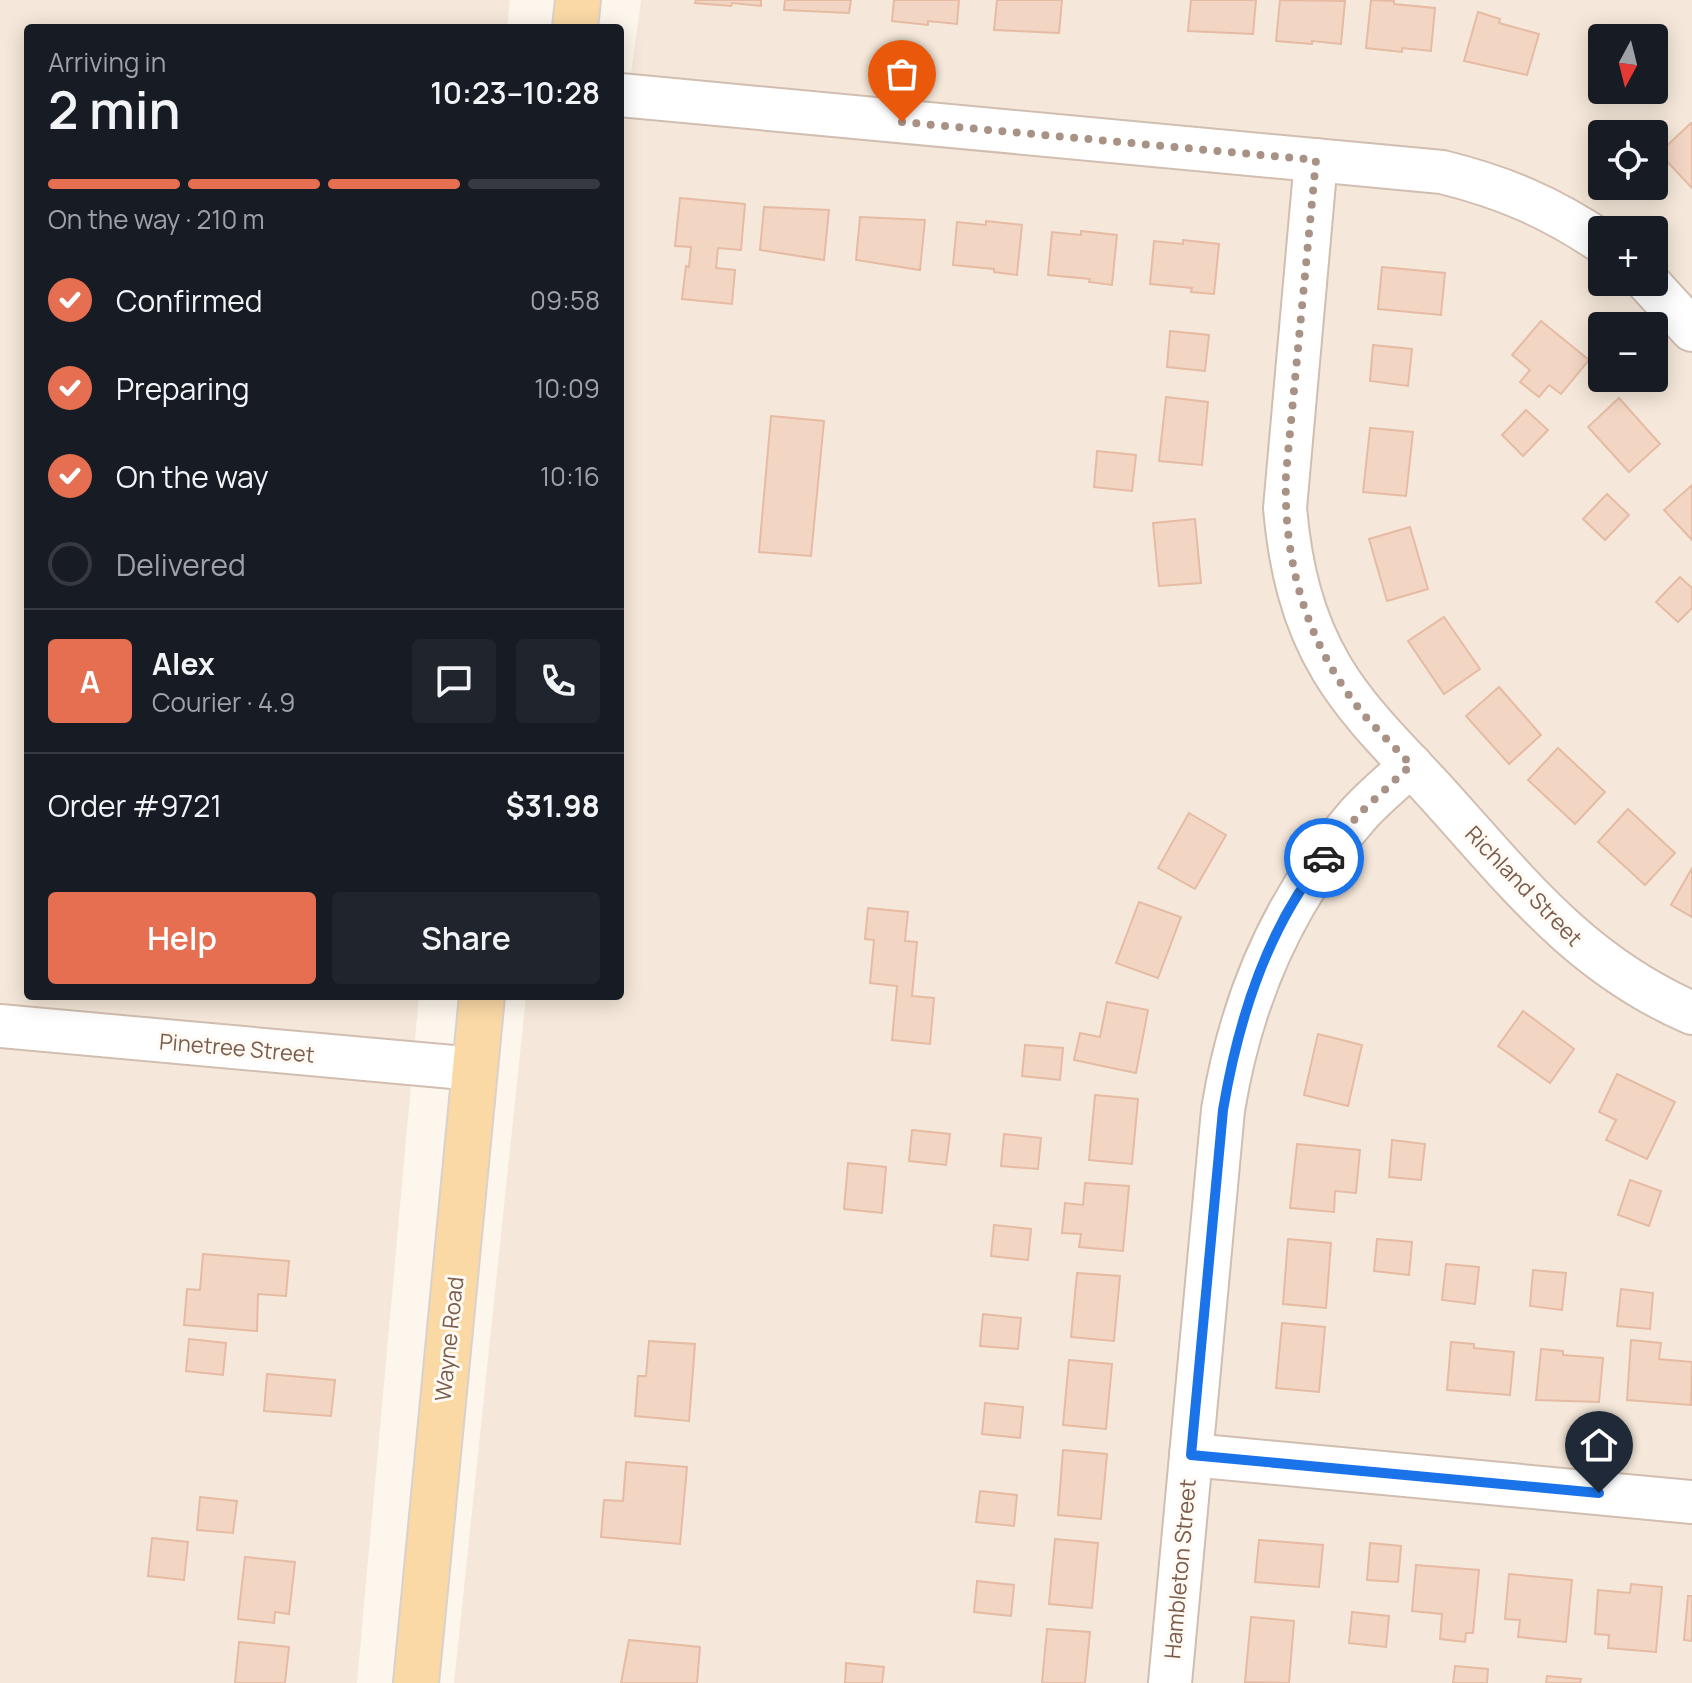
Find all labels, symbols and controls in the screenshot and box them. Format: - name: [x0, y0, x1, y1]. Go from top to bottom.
- north arrow: [1588, 24, 1668, 104]
- map controls: [1588, 24, 1668, 392]
- pin: [868, 40, 936, 122]
- text: Arriving in: [48, 44, 166, 80]
- icon: bag: [880, 52, 924, 96]
- text: 10:23–10:28: [430, 72, 600, 113]
- text: 2 min: [48, 74, 181, 145]
- button: locate: [1588, 120, 1668, 200]
- text: On the way · 210 m: [48, 201, 265, 237]
- button: +: [1588, 216, 1668, 296]
- icon: check: [48, 278, 92, 322]
- text: Confirmed: [116, 280, 263, 321]
- text: 09:58: [530, 282, 600, 318]
- button: −: [1588, 312, 1668, 392]
- icon: check: [48, 366, 92, 410]
- text: Preparing: [116, 368, 250, 409]
- text: 10:09: [534, 370, 600, 406]
- icon: check: [48, 454, 92, 498]
- text: On the way: [116, 456, 269, 497]
- text: 10:16: [540, 458, 600, 494]
- text: Delivered: [116, 544, 246, 585]
- button: chat: [412, 639, 496, 723]
- button: phone: [516, 639, 600, 723]
- text: Alex: [152, 643, 215, 684]
- text: A: [80, 661, 100, 702]
- text: Courier · 4.9: [152, 684, 295, 720]
- text: Order #9721: [48, 785, 222, 826]
- text: $31.98: [506, 785, 600, 826]
- courier: [1284, 818, 1364, 898]
- street label: Richland Street: [1459, 819, 1589, 953]
- icon: car: [1302, 836, 1346, 880]
- button: Help: [48, 892, 316, 984]
- button: Share: [332, 892, 600, 984]
- street label: Pinetree Street: [158, 1026, 316, 1070]
- street label: Wayne Road: [428, 1275, 470, 1403]
- pin: [1565, 1411, 1633, 1493]
- icon: home: [1577, 1423, 1621, 1467]
- street label: Hambleton Street: [1157, 1478, 1203, 1660]

